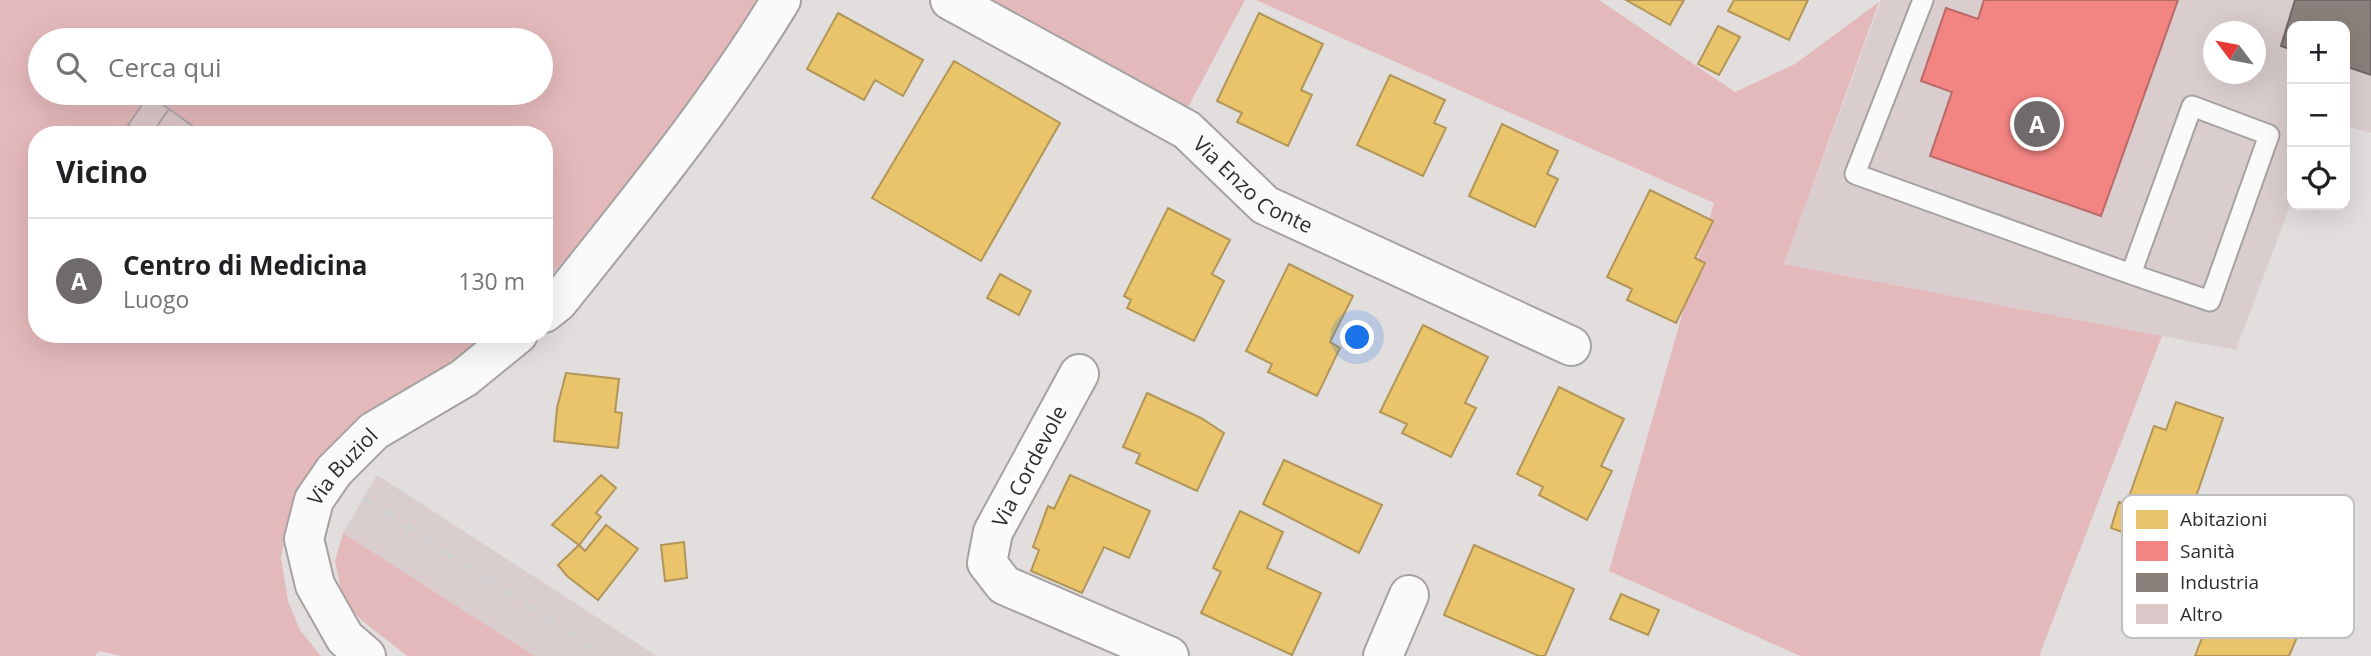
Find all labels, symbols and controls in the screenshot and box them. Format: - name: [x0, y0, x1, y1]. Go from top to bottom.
- north arrow: [2203, 21, 2266, 84]
- map controls: [2287, 21, 2350, 210]
- button: +: [2287, 21, 2350, 84]
- search box: [28, 28, 553, 105]
- icon: search: [52, 48, 90, 86]
- text: Cerca qui: [108, 49, 222, 85]
- button: −: [2287, 84, 2350, 147]
- pin: A: [2014, 98, 2060, 150]
- street label: Via Enzo Conte: [1187, 130, 1317, 239]
- button: locate: [2287, 147, 2350, 210]
- text: Vicino: [56, 151, 148, 192]
- text: Centro di Medicina: [123, 247, 367, 283]
- text: A: [71, 265, 87, 297]
- text: 130 m: [458, 265, 525, 297]
- text: Luogo: [123, 283, 189, 315]
- your location: [1340, 320, 1374, 354]
- street label: Via Cordevole: [985, 400, 1073, 532]
- street label: Via Buziol: [301, 422, 383, 511]
- legend: [2122, 495, 2354, 638]
- text: Abitazioni: [2180, 506, 2267, 532]
- text: Sanità: [2180, 538, 2235, 564]
- text: Industria: [2180, 569, 2259, 595]
- text: Altro: [2180, 601, 2223, 627]

